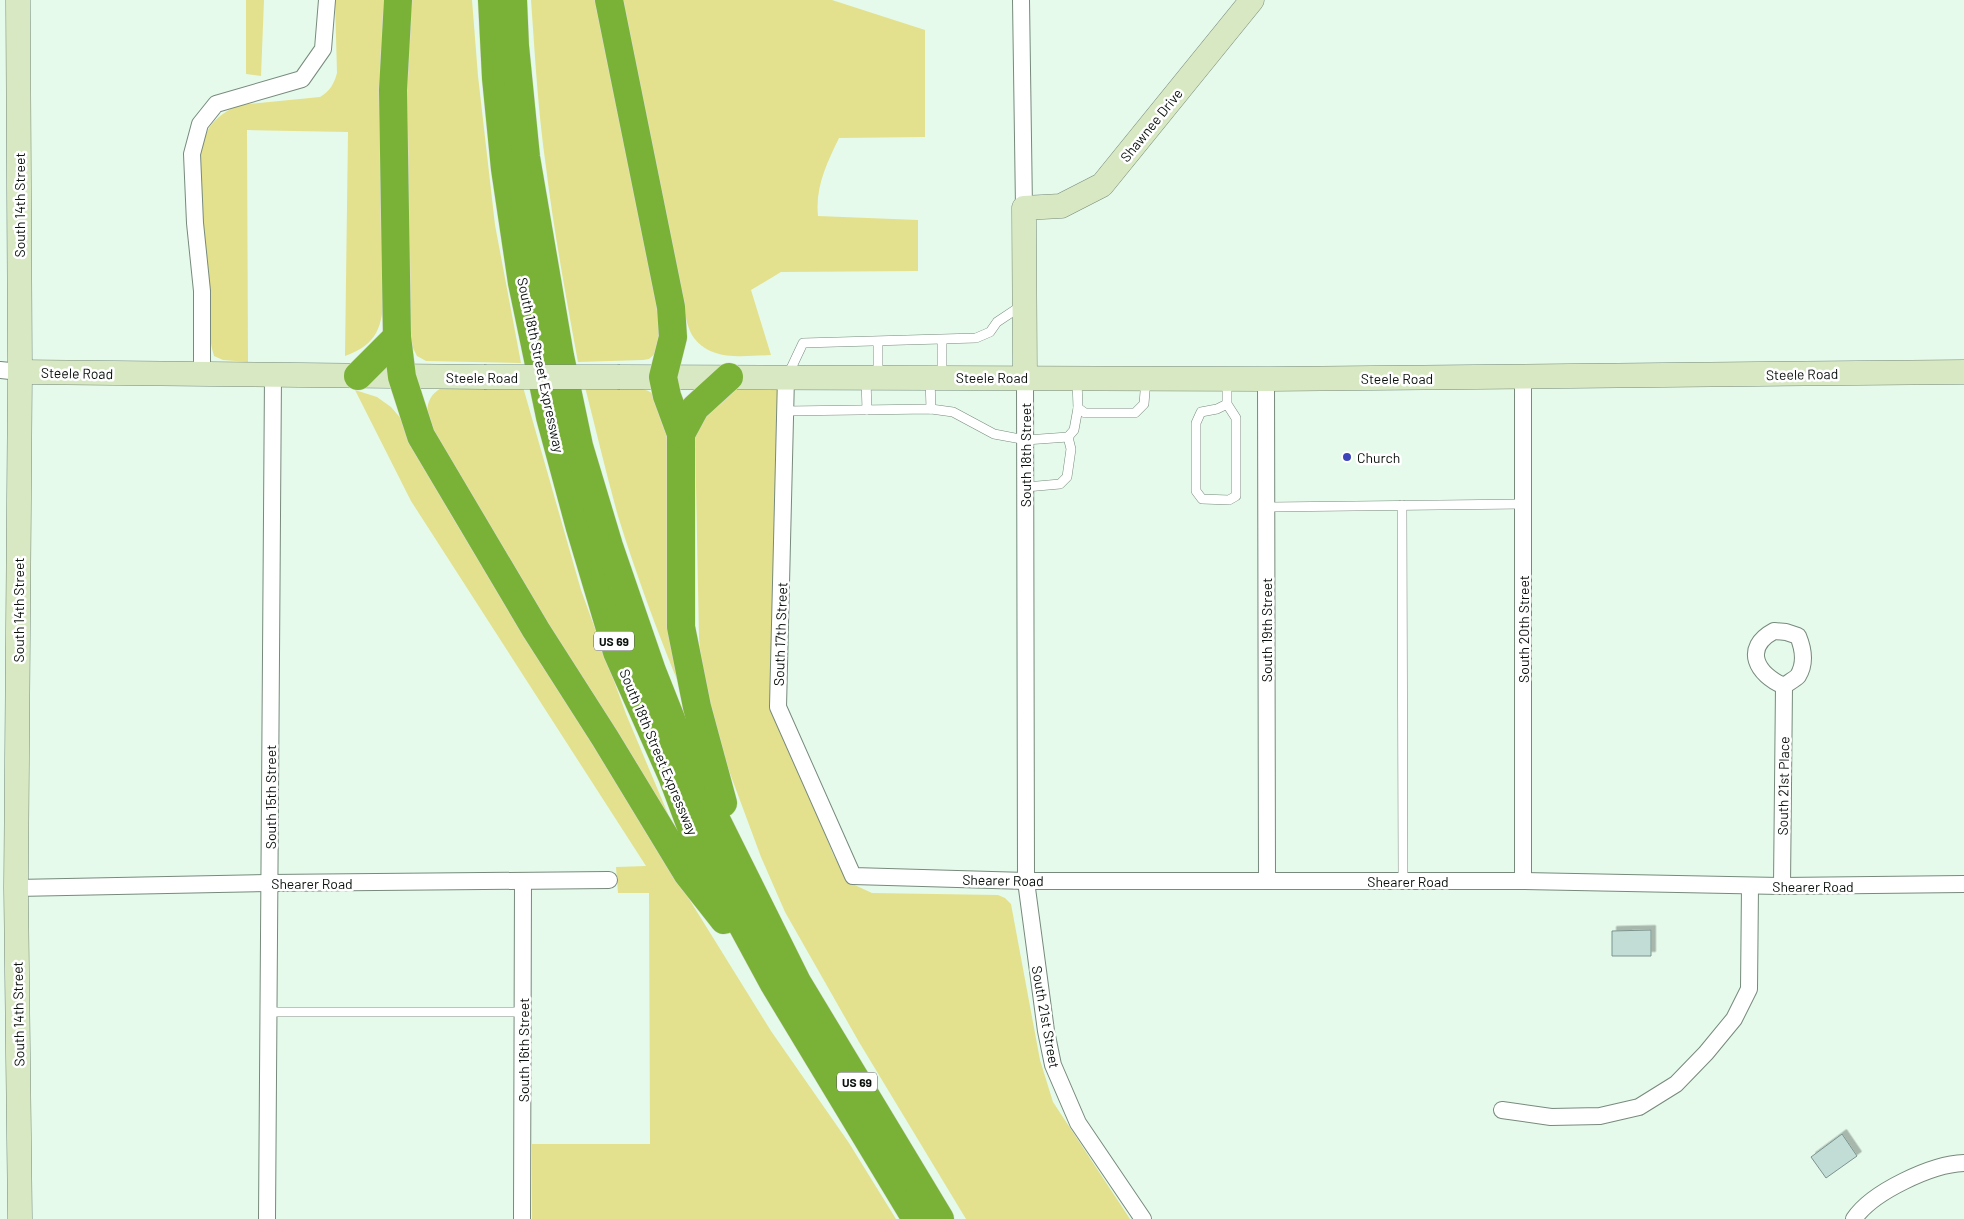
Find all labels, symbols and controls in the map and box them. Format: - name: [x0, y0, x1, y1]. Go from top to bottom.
- street label: Shawnee Drive: [1116, 85, 1186, 165]
- street label: South 14th Street: [11, 152, 28, 258]
- street label: South 18th Street Expressway: [514, 276, 568, 455]
- street label: Steele Road: [41, 364, 113, 382]
- street label: Steele Road: [1766, 365, 1838, 383]
- street label: Steele Road: [446, 369, 518, 386]
- street label: Steele Road: [956, 369, 1028, 386]
- street label: Steele Road: [1361, 370, 1433, 387]
- street label: South 18th Street: [1017, 403, 1034, 507]
- place label: Church: [1357, 449, 1400, 466]
- marker: Church: [1341, 451, 1353, 463]
- street label: South 14th Street: [10, 557, 27, 663]
- street label: South 20th Street: [1515, 575, 1532, 683]
- street label: South 19th Street: [1258, 578, 1275, 682]
- street label: South 17th Street: [770, 582, 790, 686]
- road number: US 69: [594, 631, 634, 650]
- street label: South 18th Street Expressway: [616, 666, 702, 838]
- street label: South 21st Place: [1774, 736, 1792, 836]
- street label: South 15th Street: [262, 745, 279, 849]
- street label: Shearer Road: [962, 871, 1044, 889]
- street label: Shearer Road: [1367, 873, 1449, 890]
- street label: Shearer Road: [271, 875, 353, 892]
- street label: Shearer Road: [1772, 878, 1854, 895]
- street label: South 14th Street: [9, 961, 27, 1067]
- street label: South 21st Street: [1029, 964, 1063, 1070]
- street label: South 16th Street: [515, 998, 532, 1102]
- road number: US 69: [837, 1072, 877, 1092]

